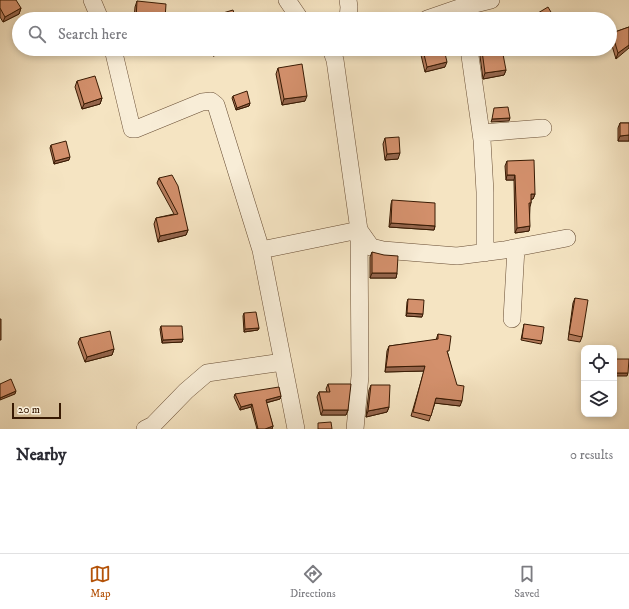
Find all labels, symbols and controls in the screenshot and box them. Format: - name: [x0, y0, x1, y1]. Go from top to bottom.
- search box: [12, 12, 617, 56]
- icon: search: [26, 23, 48, 45]
- text: Search here: [58, 25, 127, 44]
- map controls: [581, 345, 617, 417]
- button: locate: [581, 345, 617, 381]
- button: layers: [581, 381, 617, 417]
- scale bar: [12, 401, 61, 420]
- text: 20 m: [18, 403, 40, 417]
- text: Nearby: [16, 444, 66, 466]
- text: 0 results: [570, 447, 613, 463]
- tab: Map: [89, 563, 111, 601]
- tab: Directions: [290, 563, 336, 601]
- tab: Saved: [514, 563, 540, 601]

